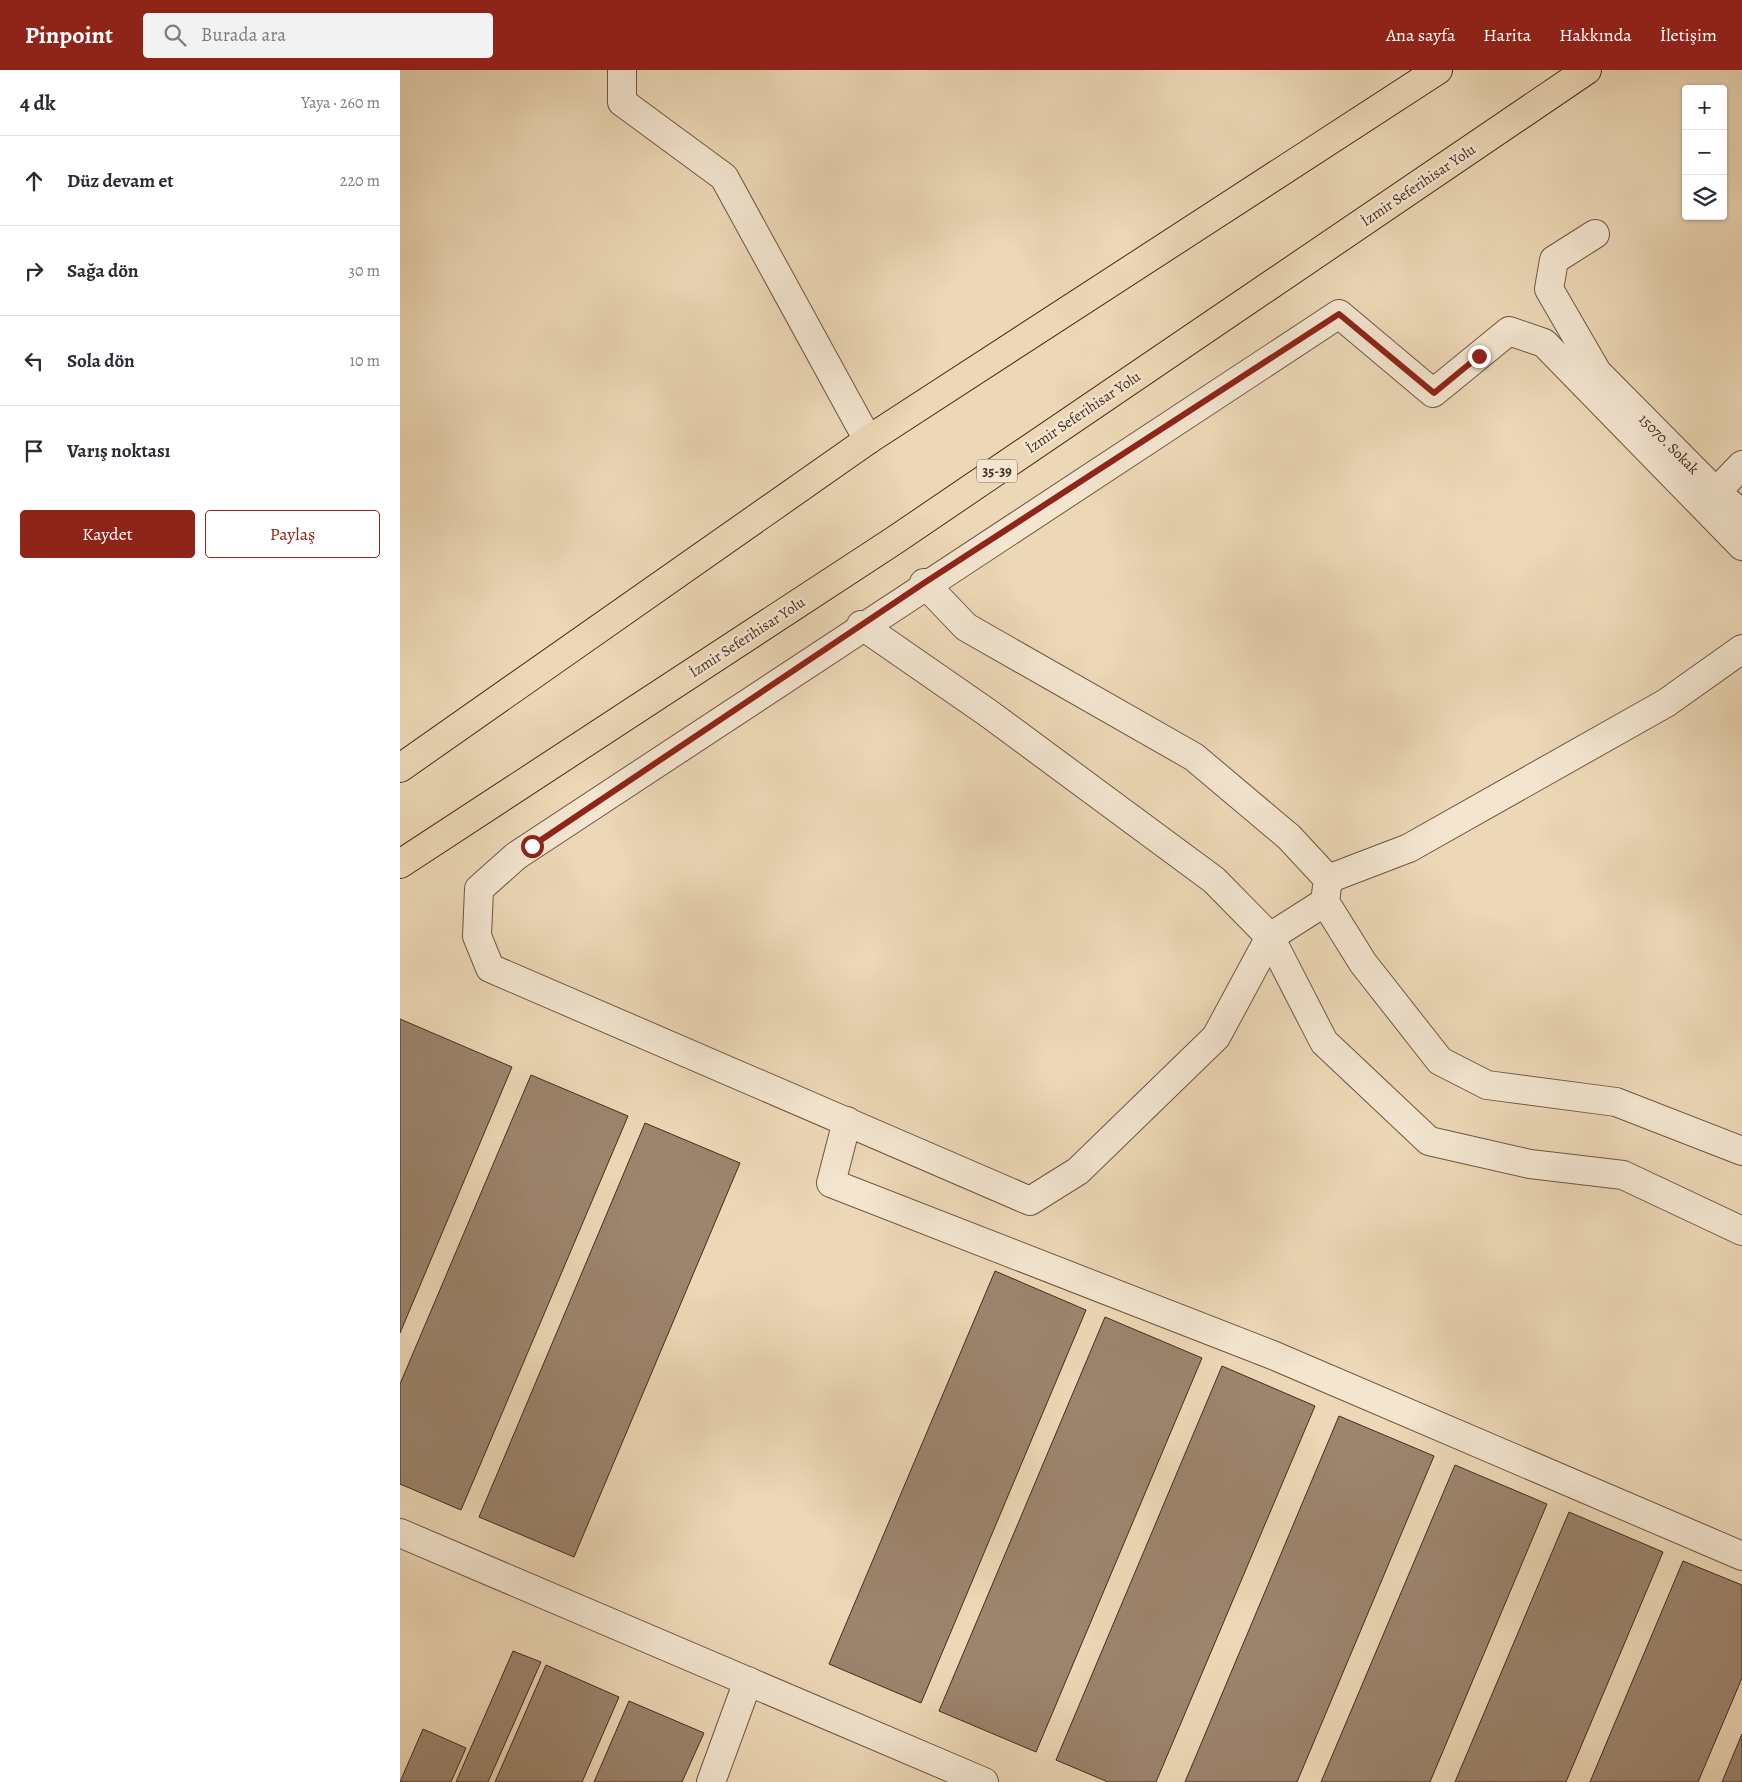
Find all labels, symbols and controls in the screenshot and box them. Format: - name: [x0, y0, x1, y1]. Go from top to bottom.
- search box: [143, 13, 493, 58]
- text: Pinpoint: [25, 19, 113, 51]
- icon: search: [161, 21, 189, 49]
- text: Burada ara: [201, 22, 286, 48]
- text: Ana sayfa: [1386, 23, 1455, 47]
- text: Harita: [1483, 23, 1531, 47]
- text: Hakkında: [1559, 23, 1632, 47]
- text: İletişim: [1660, 23, 1717, 47]
- map controls: [1682, 85, 1727, 220]
- button: +: [1682, 85, 1727, 130]
- text: 4 dk: [20, 89, 56, 117]
- text: Yaya · 260 m: [301, 92, 380, 114]
- button: −: [1682, 130, 1727, 175]
- street label: İzmir Seferihisar Yolu: [1357, 139, 1480, 231]
- icon: ahead: [20, 167, 48, 195]
- text: Düz devam et: [67, 168, 174, 194]
- text: 220 m: [340, 170, 380, 192]
- button: layers: [1682, 175, 1727, 220]
- icon: right: [20, 257, 48, 285]
- text: Sağa dön: [67, 258, 139, 284]
- text: 30 m: [348, 260, 380, 282]
- route end: [1468, 345, 1491, 368]
- icon: left: [20, 347, 48, 375]
- text: Sola dön: [67, 348, 135, 374]
- text: 10 m: [350, 350, 380, 372]
- street label: İzmir Seferihisar Yolu: [1022, 366, 1145, 458]
- street label: 15070. Sokak: [1634, 409, 1704, 479]
- icon: arrive: [20, 437, 48, 465]
- text: Varış noktası: [67, 438, 170, 464]
- road number: 35-39: [977, 460, 1017, 482]
- button: Kaydet: [20, 510, 195, 558]
- button: Paylaş: [205, 510, 380, 558]
- street label: İzmir Seferihisar Yolu: [685, 592, 809, 682]
- route start: [521, 835, 544, 858]

